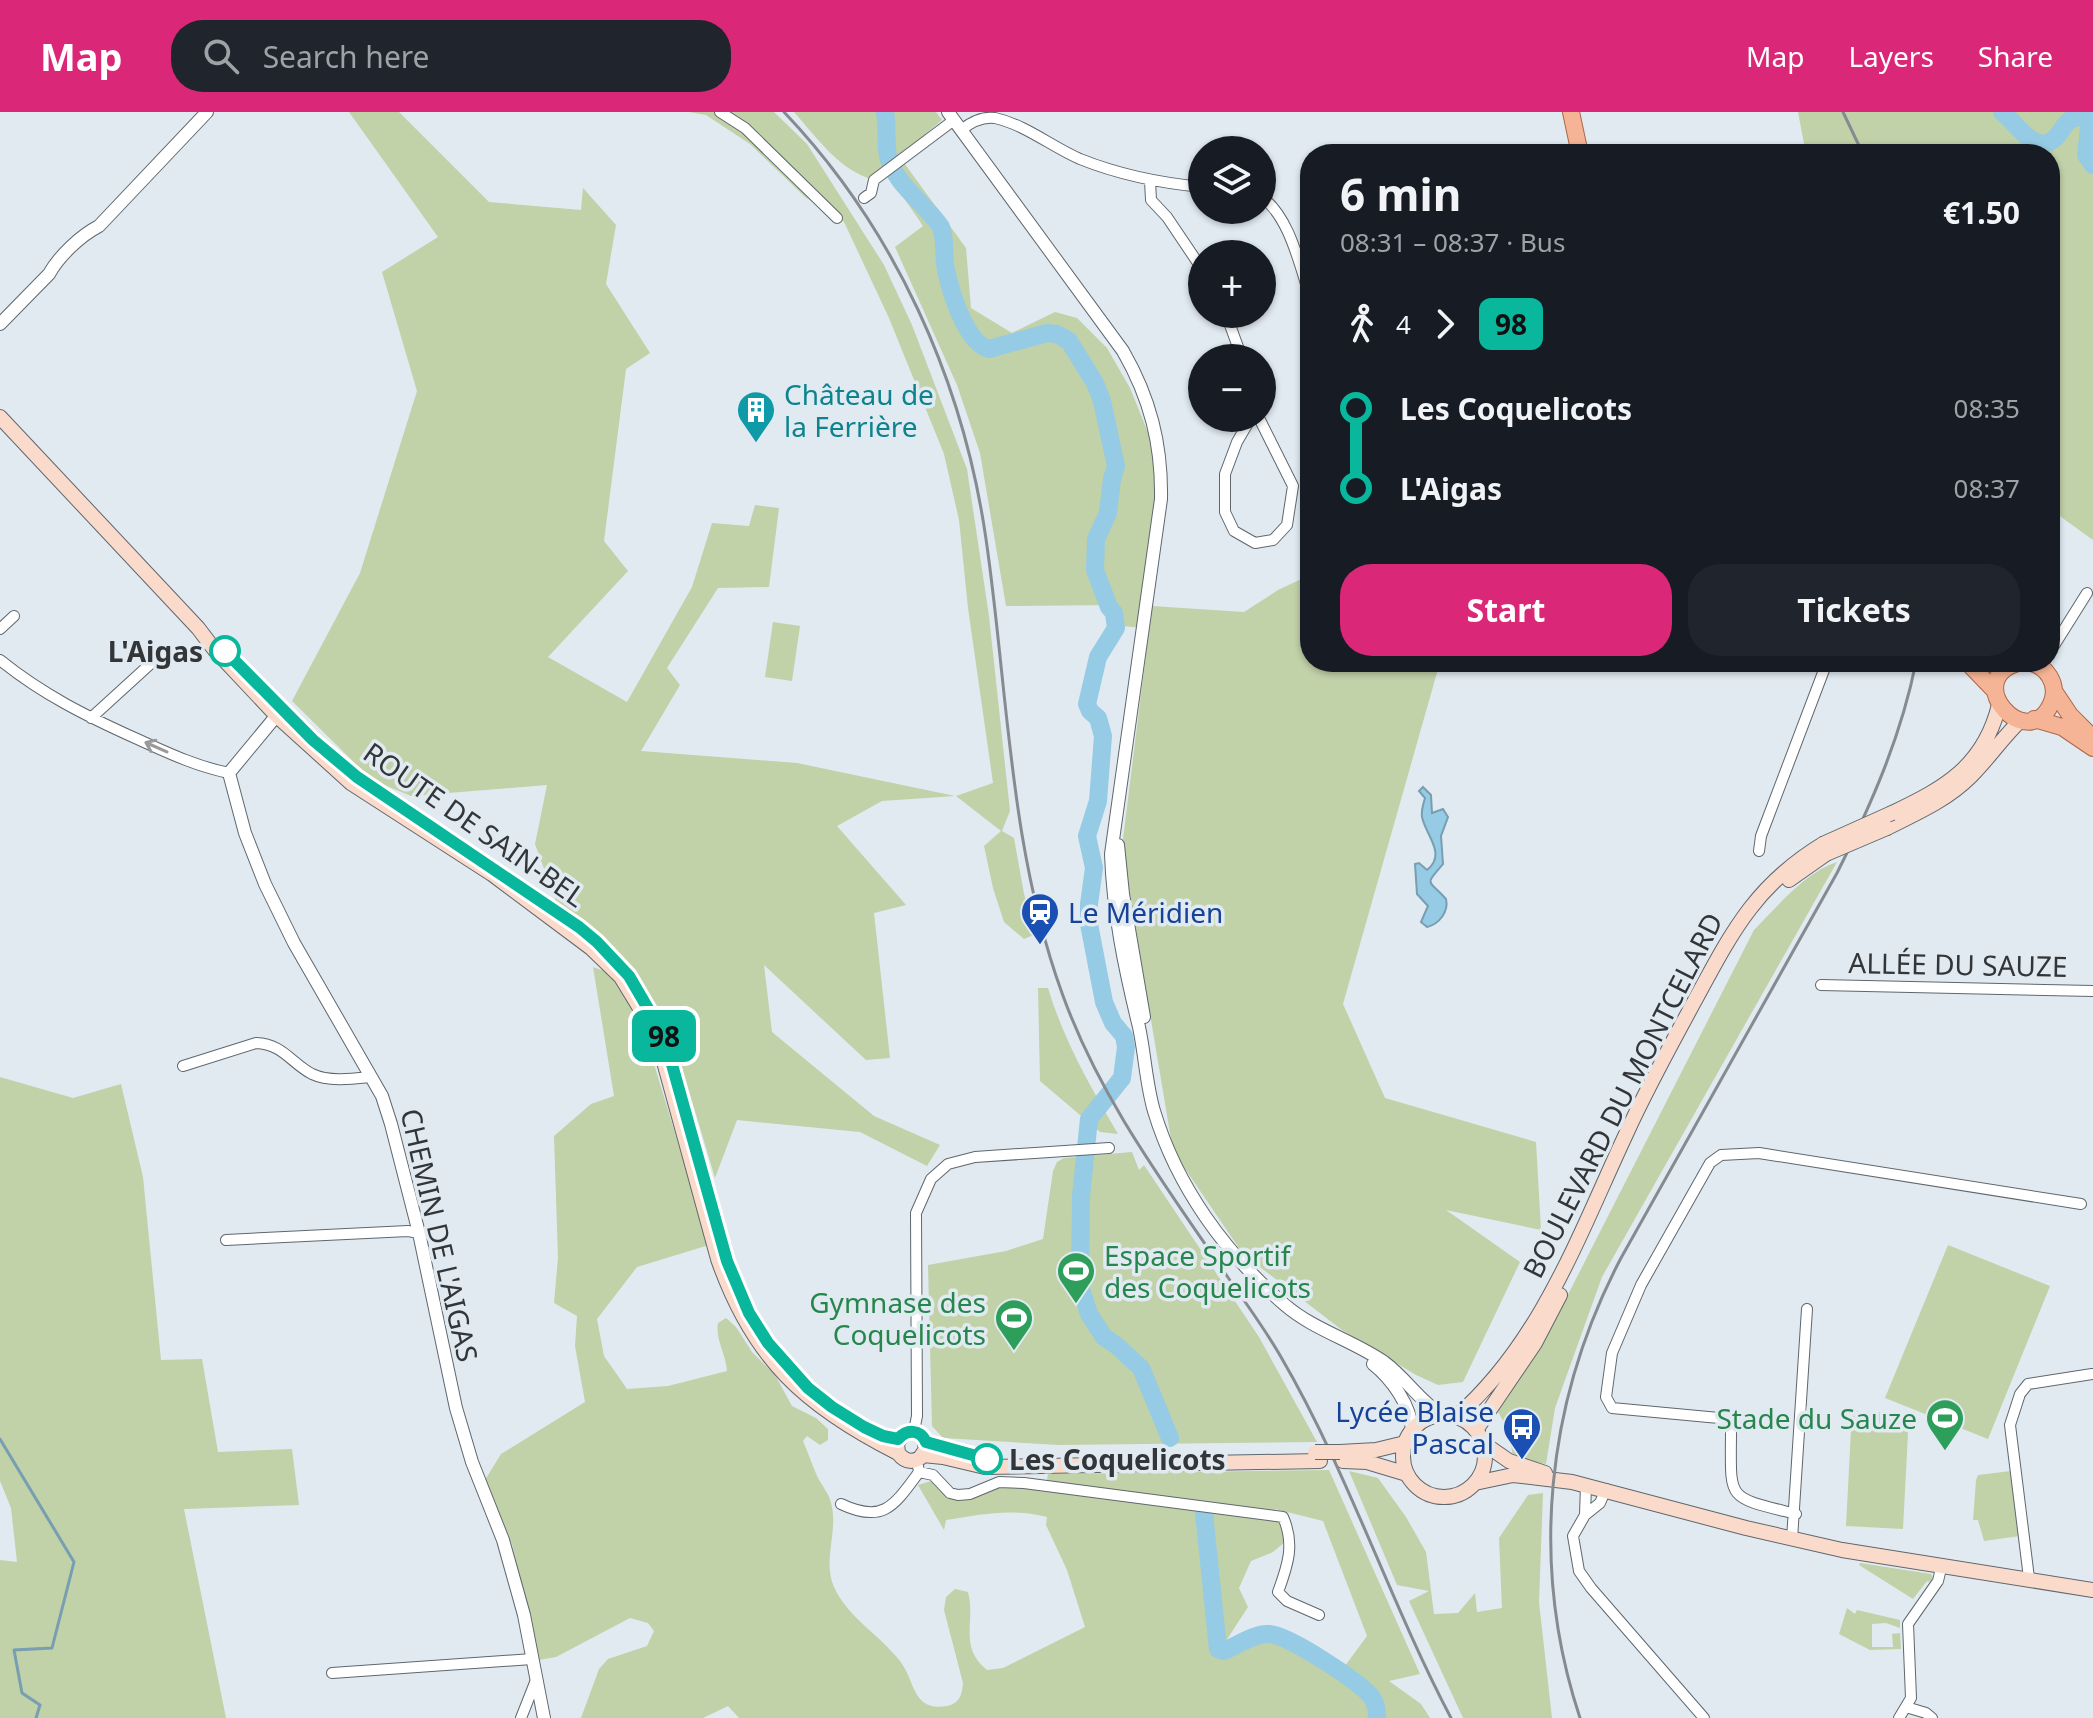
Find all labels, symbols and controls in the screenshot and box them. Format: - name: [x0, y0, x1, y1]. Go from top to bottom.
- search box: [171, 20, 731, 92]
- text: Map: [40, 30, 123, 82]
- icon: search: [199, 34, 243, 78]
- text: Search here: [263, 36, 430, 77]
- text: Map: [1746, 37, 1804, 75]
- text: Layers: [1848, 37, 1934, 75]
- text: Share: [1978, 37, 2053, 75]
- map controls: [1188, 136, 1276, 432]
- button: layers: [1188, 136, 1276, 224]
- text: 6 min: [1340, 164, 1461, 224]
- text: €1.50: [1943, 192, 2020, 233]
- text: 08:31 – 08:37 · Bus: [1340, 224, 1565, 260]
- button: +: [1188, 240, 1276, 328]
- icon: walk: [1340, 302, 1384, 346]
- icon: forward: [1423, 302, 1467, 346]
- text: 98: [1495, 305, 1527, 343]
- text: 4: [1396, 306, 1411, 342]
- button: −: [1188, 344, 1276, 432]
- place label: Château de la Ferrière: [784, 375, 934, 445]
- text: Les Coquelicots: [1400, 388, 1632, 429]
- building icon: Château de la Ferrière: [735, 389, 777, 444]
- text: 08:35: [1954, 390, 2020, 426]
- text: L'Aigas: [1400, 468, 1502, 509]
- text: 08:37: [1954, 470, 2020, 506]
- button: Start: [1340, 564, 1672, 656]
- button: Tickets: [1688, 564, 2020, 656]
- place label: L'Aigas: [108, 632, 203, 670]
- marker: L'Aigas: [210, 636, 240, 666]
- street label: ROUTE DE SAIN-BEL: [356, 733, 594, 915]
- one-way arrow: [144, 739, 168, 754]
- station icon: Le Méridien: [1019, 891, 1061, 946]
- place label: Le Méridien: [1068, 893, 1223, 931]
- street label: BOULEVARD DU MONTCELARD: [1513, 906, 1731, 1284]
- street label: ALLÉE DU SAUZE: [1848, 943, 2068, 985]
- line badge: 98: [628, 1010, 700, 1062]
- text: 98: [648, 1017, 680, 1055]
- street label: CHEMIN DE L'AIGAS: [392, 1105, 488, 1365]
- place label: Espace Sportif des Coquelicots: [1104, 1236, 1311, 1306]
- sports icon: Espace Sportif des Coquelicots: [1055, 1250, 1097, 1305]
- place label: Gymnase des Coquelicots: [809, 1283, 986, 1353]
- sports icon: Gymnase des Coquelicots: [993, 1297, 1035, 1352]
- place label: Lycée Blaise Pascal: [1335, 1392, 1494, 1462]
- sports icon: Stade du Sauze: [1924, 1397, 1966, 1452]
- place label: Stade du Sauze: [1716, 1399, 1917, 1437]
- bus stop icon: Lycée Blaise Pascal: [1501, 1406, 1543, 1461]
- place label: Les Coquelicots: [1009, 1440, 1226, 1478]
- marker: Les Coquelicots: [972, 1444, 1002, 1474]

